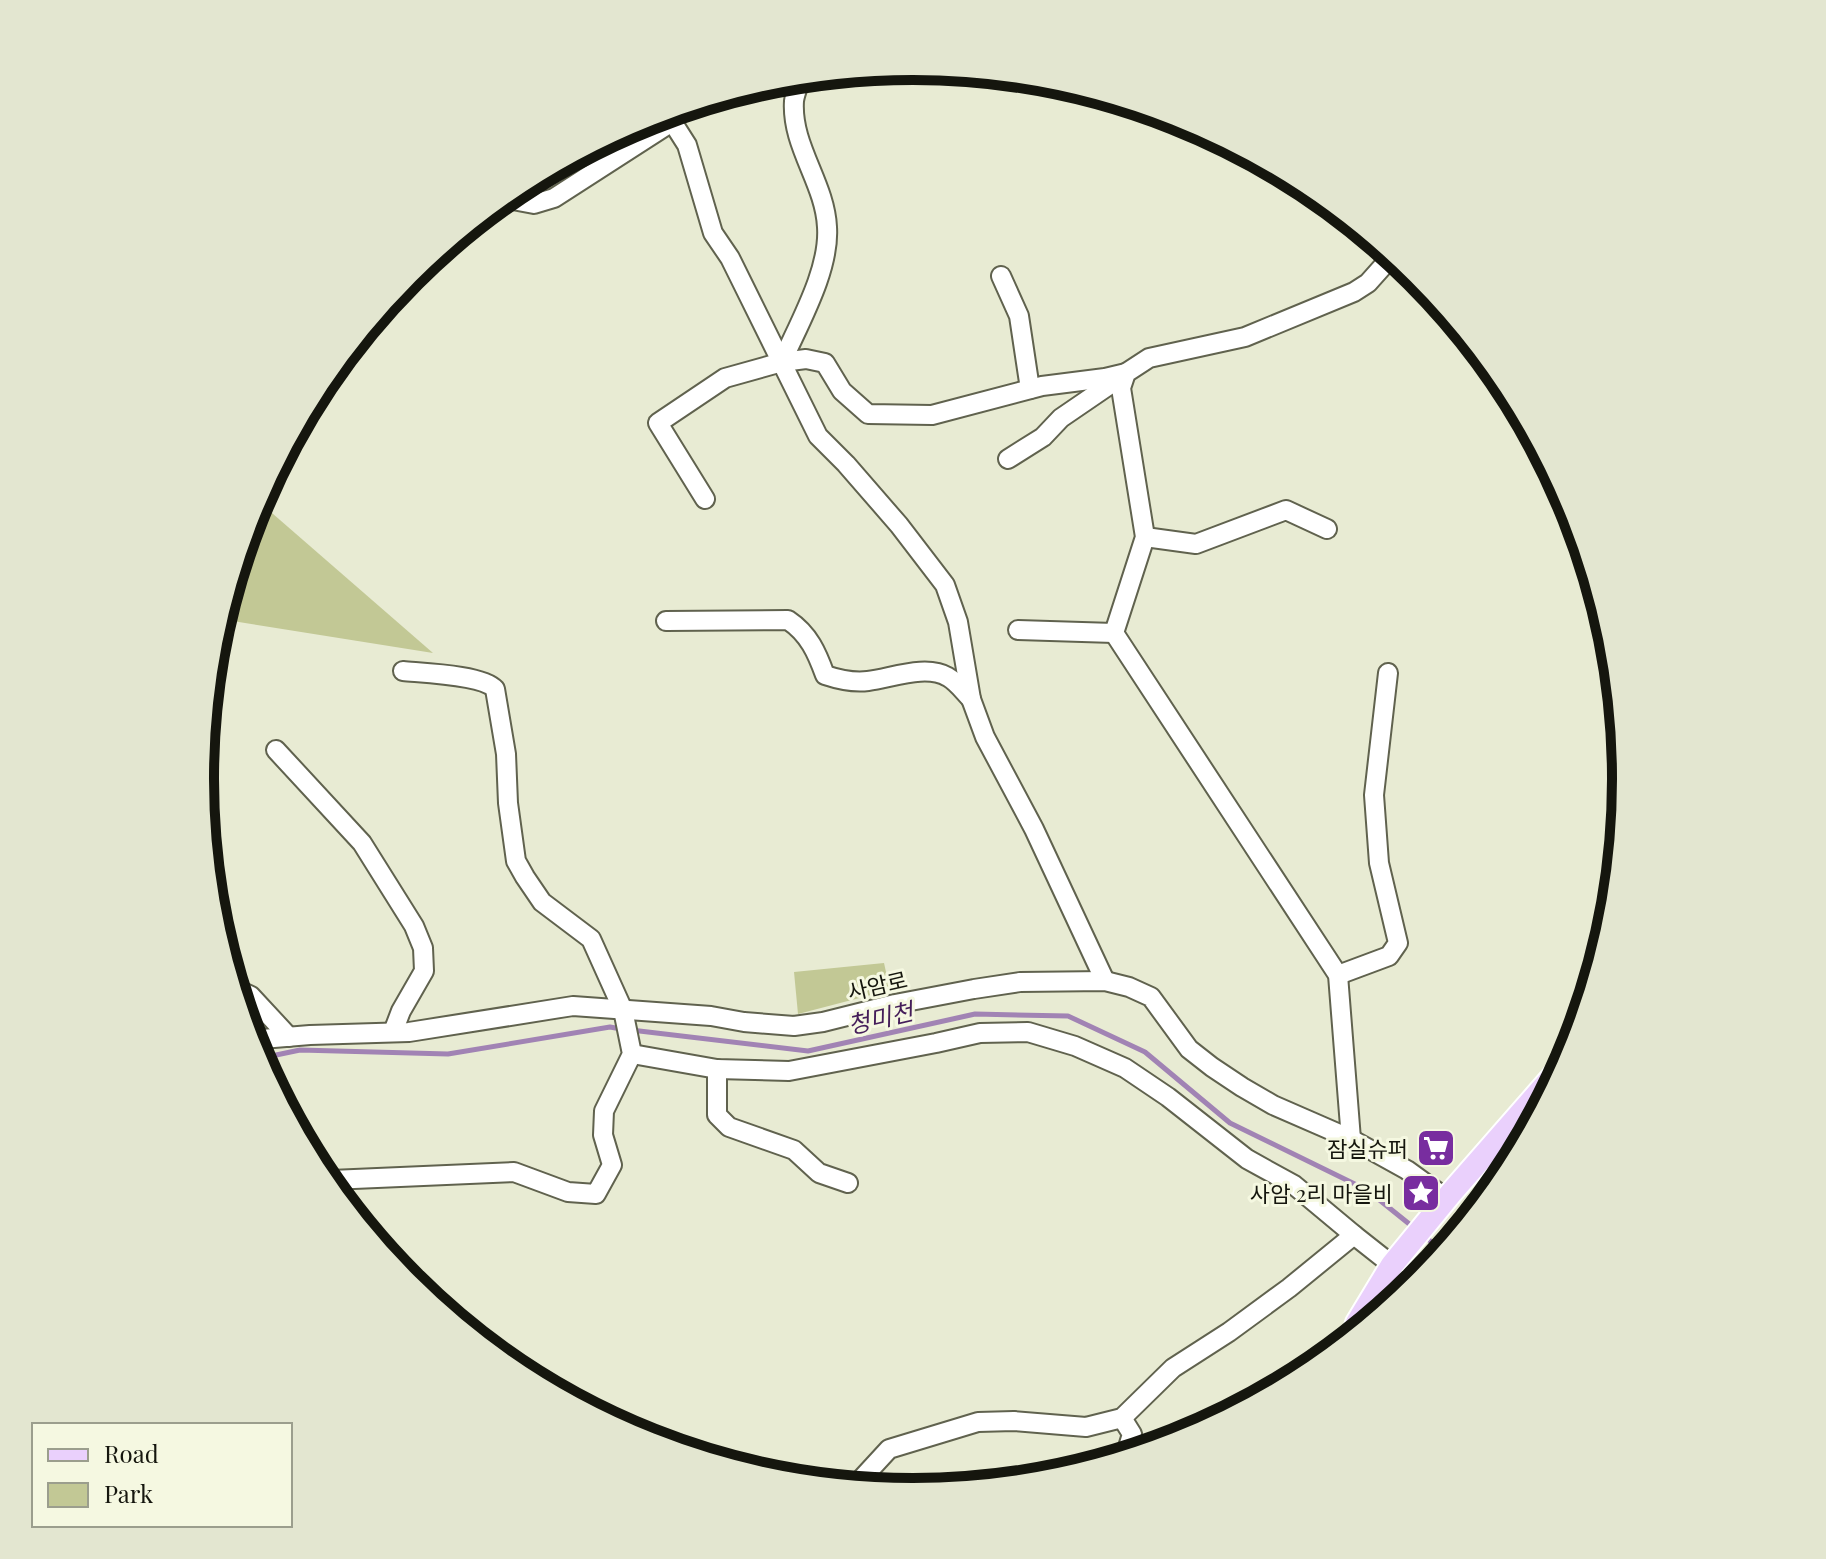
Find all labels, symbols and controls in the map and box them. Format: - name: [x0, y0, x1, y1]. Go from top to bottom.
- street label: 사암로: [844, 964, 910, 1006]
- water label: 청미천: [844, 993, 919, 1040]
- supermarket icon: 잠실슈퍼: [1415, 1127, 1457, 1169]
- place label: 잠실슈퍼: [1327, 1133, 1408, 1163]
- place icon: 사암 2리 마을비: [1400, 1172, 1442, 1214]
- place label: 사암 2리 마을비: [1250, 1178, 1393, 1208]
- legend: [32, 1423, 292, 1527]
- text: Road: [104, 1437, 159, 1469]
- text: Park: [104, 1477, 154, 1509]

